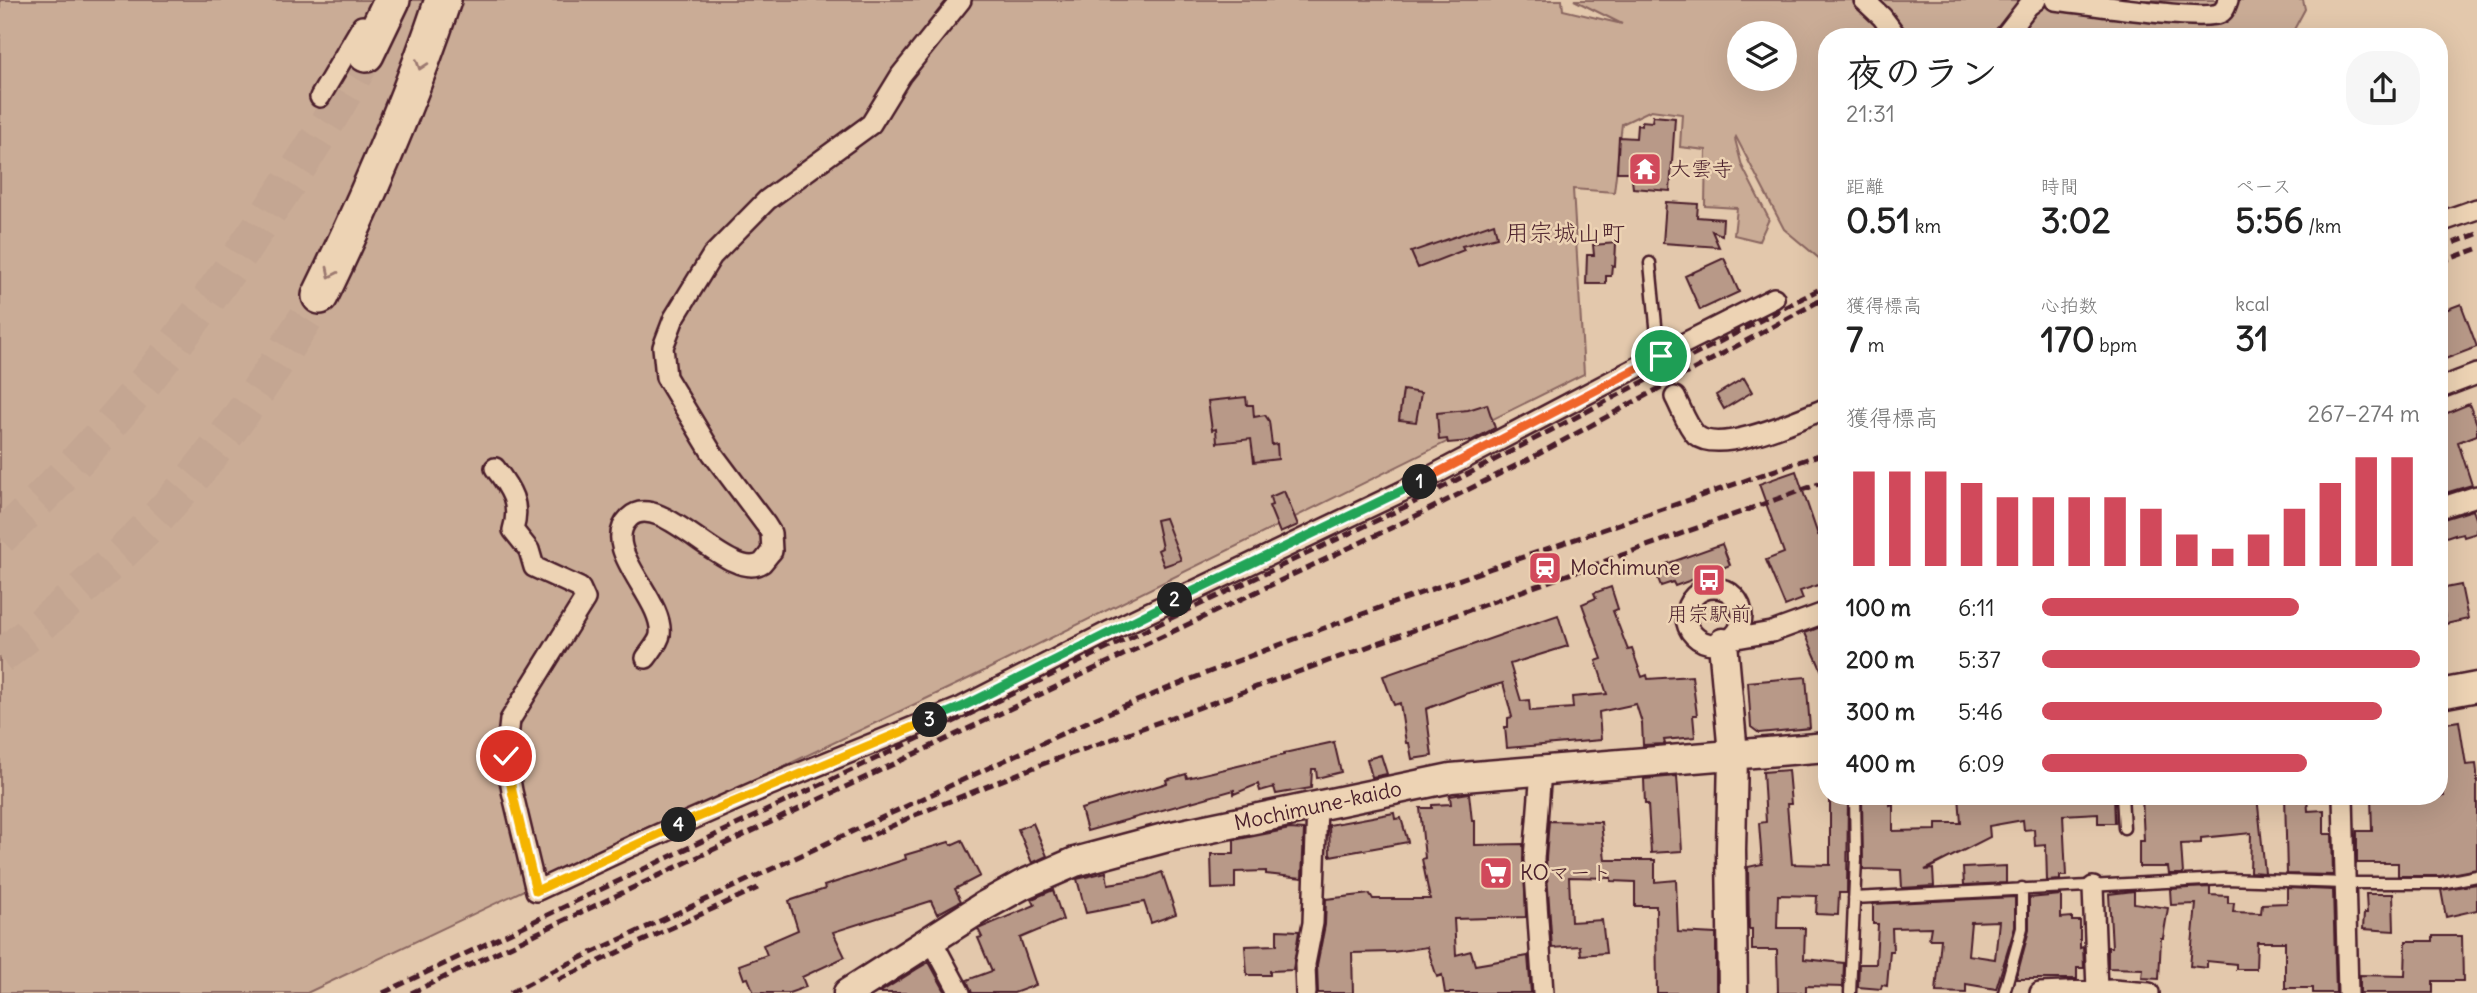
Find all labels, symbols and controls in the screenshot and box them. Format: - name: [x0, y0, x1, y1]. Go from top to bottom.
- map controls: [1727, 21, 1797, 91]
- button: layers: [1727, 21, 1797, 91]
- text: 夜のラン: [1846, 49, 1998, 96]
- button: share: [2346, 51, 2420, 125]
- one-way arrow: [415, 58, 430, 70]
- text: 21:31: [1846, 99, 1895, 128]
- temple icon: 大雲寺: [1626, 150, 1664, 188]
- place label: 大雲寺: [1670, 155, 1733, 182]
- text: 距離: [1846, 174, 1884, 198]
- text: 時間: [2041, 174, 2079, 198]
- text: ペース: [2235, 174, 2291, 198]
- text: 0.51: [1846, 198, 1910, 242]
- text: 3:02: [2041, 198, 2111, 242]
- text: 5:56: [2235, 198, 2304, 242]
- text: km: [1910, 214, 1941, 238]
- text: /km: [2304, 214, 2341, 238]
- district label: 用宗城山町: [1505, 217, 1625, 247]
- one-way arrow: [325, 266, 339, 278]
- text: kcal: [2235, 292, 2270, 316]
- text: 獲得標高: [1846, 293, 1922, 317]
- text: 心拍数: [2041, 293, 2098, 317]
- text: 31: [2235, 316, 2269, 360]
- text: 7: [1846, 317, 1863, 361]
- text: 170: [2041, 317, 2095, 361]
- pin: [1631, 326, 1691, 386]
- text: m: [1863, 333, 1884, 357]
- text: bpm: [2095, 333, 2137, 357]
- icon: arrive: [1642, 337, 1680, 375]
- text: 267–274 m: [2307, 399, 2420, 428]
- text: 獲得標高: [1846, 403, 1938, 432]
- pin: 1: [1402, 464, 1438, 500]
- text: 1: [1416, 469, 1423, 493]
- station icon: Mochimune: [1526, 549, 1564, 587]
- place label: Mochimune: [1570, 554, 1680, 581]
- bus stop icon: 用宗駅前: [1690, 561, 1728, 599]
- pin: 2: [1158, 582, 1192, 618]
- text: 2: [1169, 587, 1180, 611]
- text: 100 m: [1846, 593, 1911, 622]
- text: 6:11: [1958, 593, 1995, 622]
- place label: 用宗駅前: [1667, 600, 1751, 627]
- text: 200 m: [1846, 645, 1915, 674]
- text: 5:37: [1958, 645, 2001, 674]
- text: 300 m: [1846, 697, 1915, 726]
- text: 5:46: [1958, 697, 2003, 726]
- pin: 3: [912, 702, 948, 738]
- text: 3: [924, 707, 935, 731]
- pin: [476, 726, 536, 786]
- icon: check: [487, 737, 525, 775]
- text: 400 m: [1846, 749, 1915, 778]
- text: 6:09: [1958, 749, 2005, 778]
- street label: Mochimune-kaido: [1232, 775, 1404, 836]
- pin: 4: [662, 808, 696, 842]
- text: 4: [673, 812, 684, 836]
- supermarket icon: KOマート: [1477, 854, 1515, 892]
- place label: KOマート: [1520, 859, 1612, 886]

